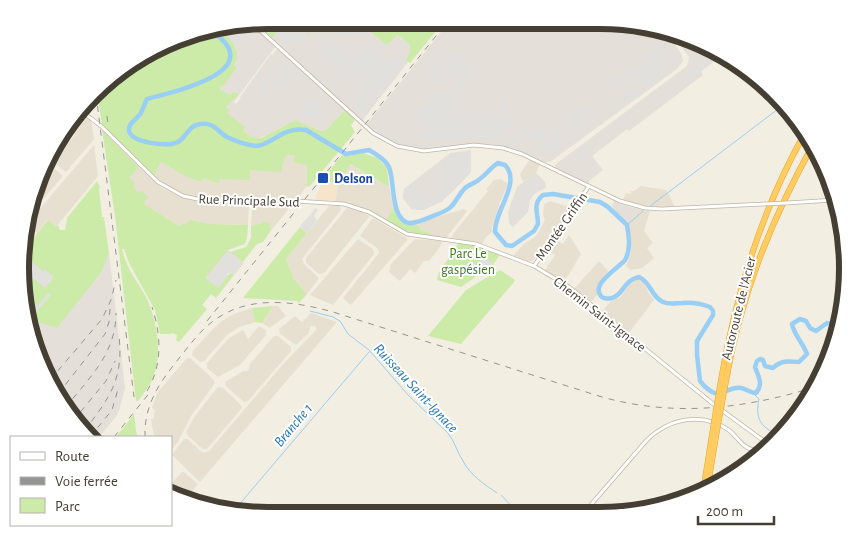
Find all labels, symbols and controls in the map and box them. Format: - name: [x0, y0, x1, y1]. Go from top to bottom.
- marker: Delson: [316, 171, 330, 185]
- place label: Delson: [334, 172, 373, 186]
- street label: Montée Griffin: [533, 190, 590, 263]
- street label: Rue Principale Sud: [198, 192, 300, 210]
- park label: Parc Le gaspésien: [441, 247, 495, 277]
- street label: Autoroute de l'Acier: [719, 255, 759, 361]
- street label: Chemin Saint-Ignace: [551, 275, 648, 355]
- water label: Ruisseau Saint-Ignace: [371, 341, 461, 436]
- water label: Branche 1: [271, 401, 316, 450]
- legend: [10, 436, 172, 526]
- text: Route: [55, 449, 89, 464]
- text: Voie ferrée: [55, 474, 118, 489]
- scale bar: [698, 494, 774, 526]
- text: Parc: [55, 499, 80, 514]
- text: 200 m: [706, 504, 743, 519]

